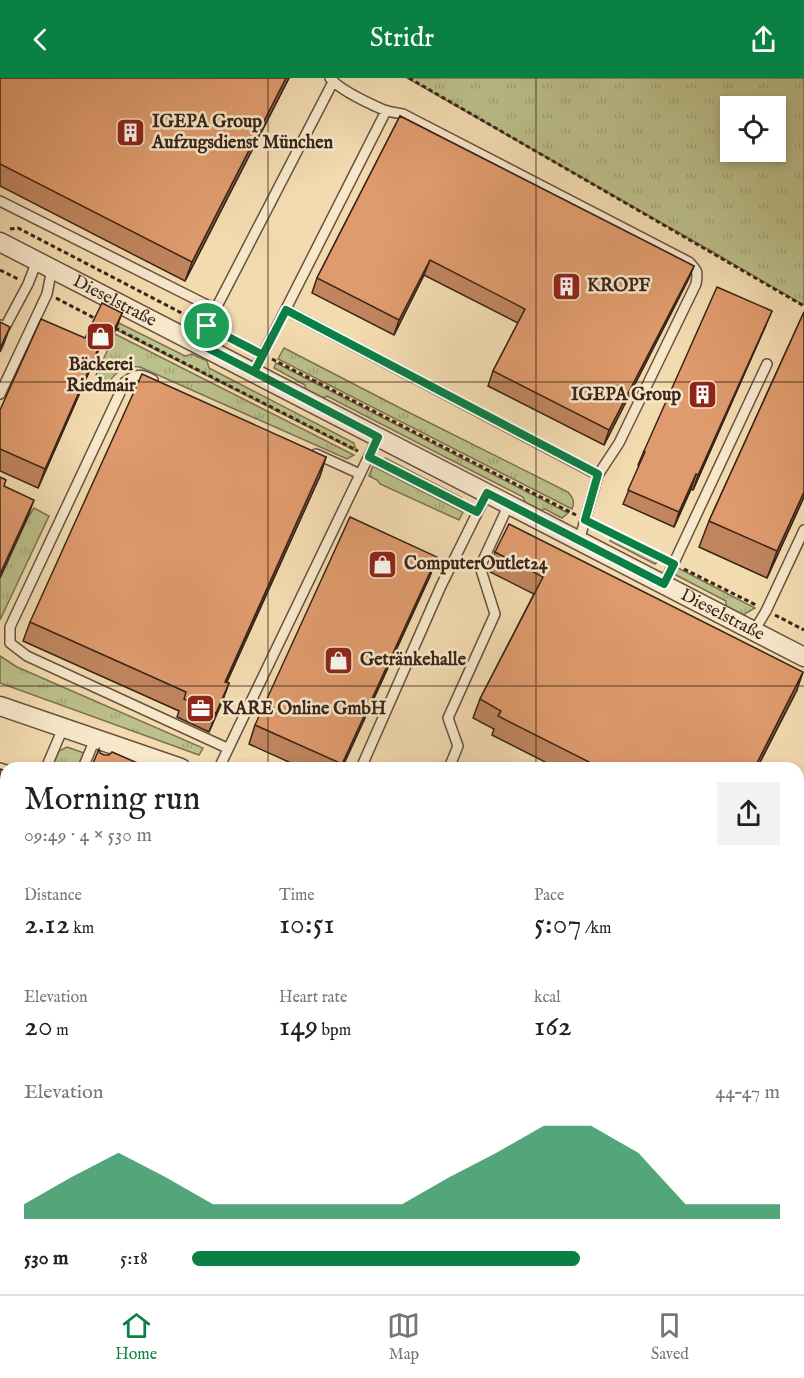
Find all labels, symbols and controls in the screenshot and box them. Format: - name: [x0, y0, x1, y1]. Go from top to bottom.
- text: Stridr: [370, 22, 434, 56]
- icon: back: [24, 23, 57, 56]
- icon: share: [747, 23, 780, 56]
- map controls: [720, 96, 786, 162]
- button: locate: [720, 96, 786, 162]
- place label: IGEPA Group Aufzugsdienst München: [151, 111, 334, 155]
- building icon: IGEPA Group Aufzugsdienst München: [115, 116, 147, 148]
- street label: Dieselstraße: [69, 270, 161, 332]
- building icon: KROPF: [550, 270, 582, 302]
- place label: KROPF: [587, 275, 650, 298]
- pin: [181, 300, 232, 351]
- icon: arrive: [190, 309, 223, 342]
- shop icon: Bäckerei Riedmair: [85, 320, 117, 352]
- place label: Bäckerei Riedmair: [66, 354, 136, 398]
- building icon: IGEPA Group: [686, 379, 718, 411]
- place label: IGEPA Group: [571, 384, 681, 407]
- shop icon: ComputerOutlet24: [367, 548, 399, 580]
- place label: ComputerOutlet24: [404, 553, 549, 576]
- street label: Dieselstraße: [677, 584, 768, 646]
- shop icon: Getränkehalle: [323, 644, 355, 676]
- place label: Getränkehalle: [360, 649, 467, 672]
- office icon: KARE Online GmbH: [185, 693, 217, 725]
- place label: KARE Online GmbH: [222, 698, 387, 721]
- text: Morning run: [24, 779, 200, 821]
- button: share: [717, 782, 780, 845]
- text: 09:49 · 4 × 530 m: [24, 823, 152, 848]
- text: Distance: [24, 886, 82, 906]
- text: Time: [279, 886, 315, 906]
- text: Pace: [534, 886, 564, 906]
- text: 2.12: [24, 906, 70, 944]
- text: 10:51: [279, 906, 335, 944]
- text: 5:07: [534, 906, 582, 944]
- text: km: [70, 919, 94, 939]
- text: /km: [582, 919, 611, 939]
- text: Elevation: [24, 988, 87, 1008]
- text: Heart rate: [279, 988, 347, 1008]
- text: kcal: [534, 988, 561, 1008]
- text: 20: [24, 1008, 53, 1046]
- text: 149: [279, 1008, 318, 1046]
- text: 162: [534, 1008, 572, 1046]
- text: m: [53, 1021, 69, 1041]
- text: bpm: [318, 1021, 351, 1041]
- text: Elevation: [24, 1080, 103, 1105]
- text: 44–47 m: [715, 1080, 780, 1105]
- text: 530 m: [24, 1246, 68, 1271]
- text: 5:18: [120, 1246, 148, 1271]
- tab: Home: [115, 1309, 157, 1365]
- tab: Map: [387, 1309, 420, 1365]
- tab: Saved: [651, 1309, 689, 1365]

